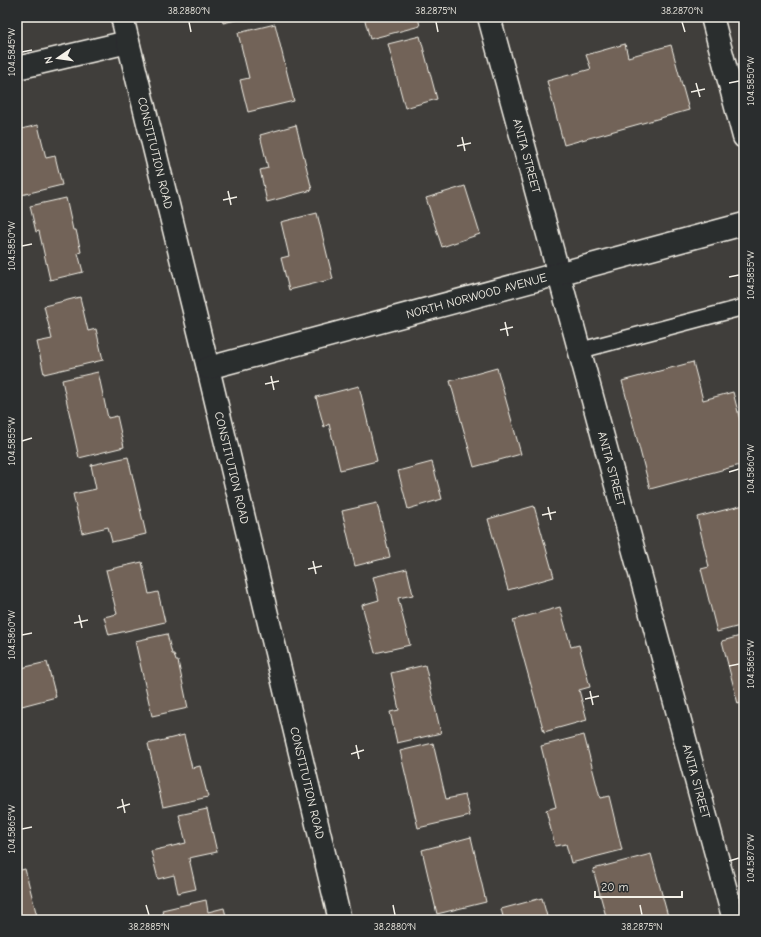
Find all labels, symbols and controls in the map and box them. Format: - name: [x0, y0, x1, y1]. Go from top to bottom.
- text: 38.2880°N: [168, 5, 210, 17]
- text: 38.2875°N: [415, 5, 457, 17]
- text: 38.2870°N: [661, 5, 703, 17]
- text: 104.5845°W: [6, 27, 18, 76]
- north arrow: [38, 38, 78, 78]
- text: N: [42, 55, 56, 65]
- text: 104.5850°W: [745, 56, 757, 106]
- street label: CONSTITUTION ROAD: [135, 96, 176, 210]
- street label: ANITA STREET: [510, 117, 544, 196]
- text: 104.5850°W: [6, 221, 18, 271]
- text: 104.5855°W: [745, 250, 757, 299]
- street label: NORTH NORWOOD AVENUE: [405, 270, 548, 321]
- street label: CONSTITUTION ROAD: [212, 410, 252, 525]
- text: 104.5855°W: [6, 416, 18, 465]
- street label: ANITA STREET: [595, 430, 629, 508]
- text: 104.5860°W: [745, 444, 757, 494]
- text: 104.5860°W: [6, 610, 18, 660]
- text: 104.5865°W: [745, 639, 757, 688]
- street label: CONSTITUTION ROAD: [287, 725, 327, 840]
- street label: ANITA STREET: [680, 743, 713, 821]
- text: 104.5865°W: [6, 804, 18, 853]
- text: 104.5870°W: [745, 833, 757, 882]
- scale bar: [595, 873, 682, 899]
- text: 20 m: [601, 880, 629, 894]
- text: 38.2885°N: [128, 921, 170, 933]
- text: 38.2880°N: [374, 921, 416, 933]
- text: 38.2875°N: [621, 921, 663, 933]

